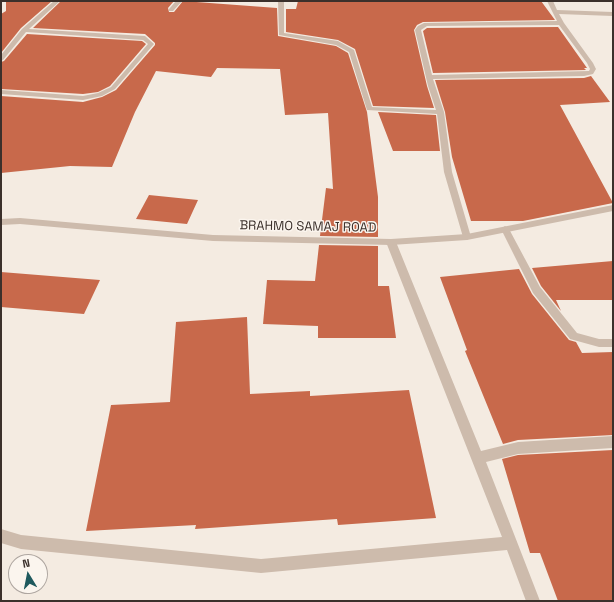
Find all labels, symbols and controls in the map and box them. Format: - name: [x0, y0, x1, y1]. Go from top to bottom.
- street label: BRAHMO SAMAJ ROAD: [239, 218, 377, 236]
- north arrow: [8, 554, 48, 594]
- text: N: [21, 556, 31, 571]

